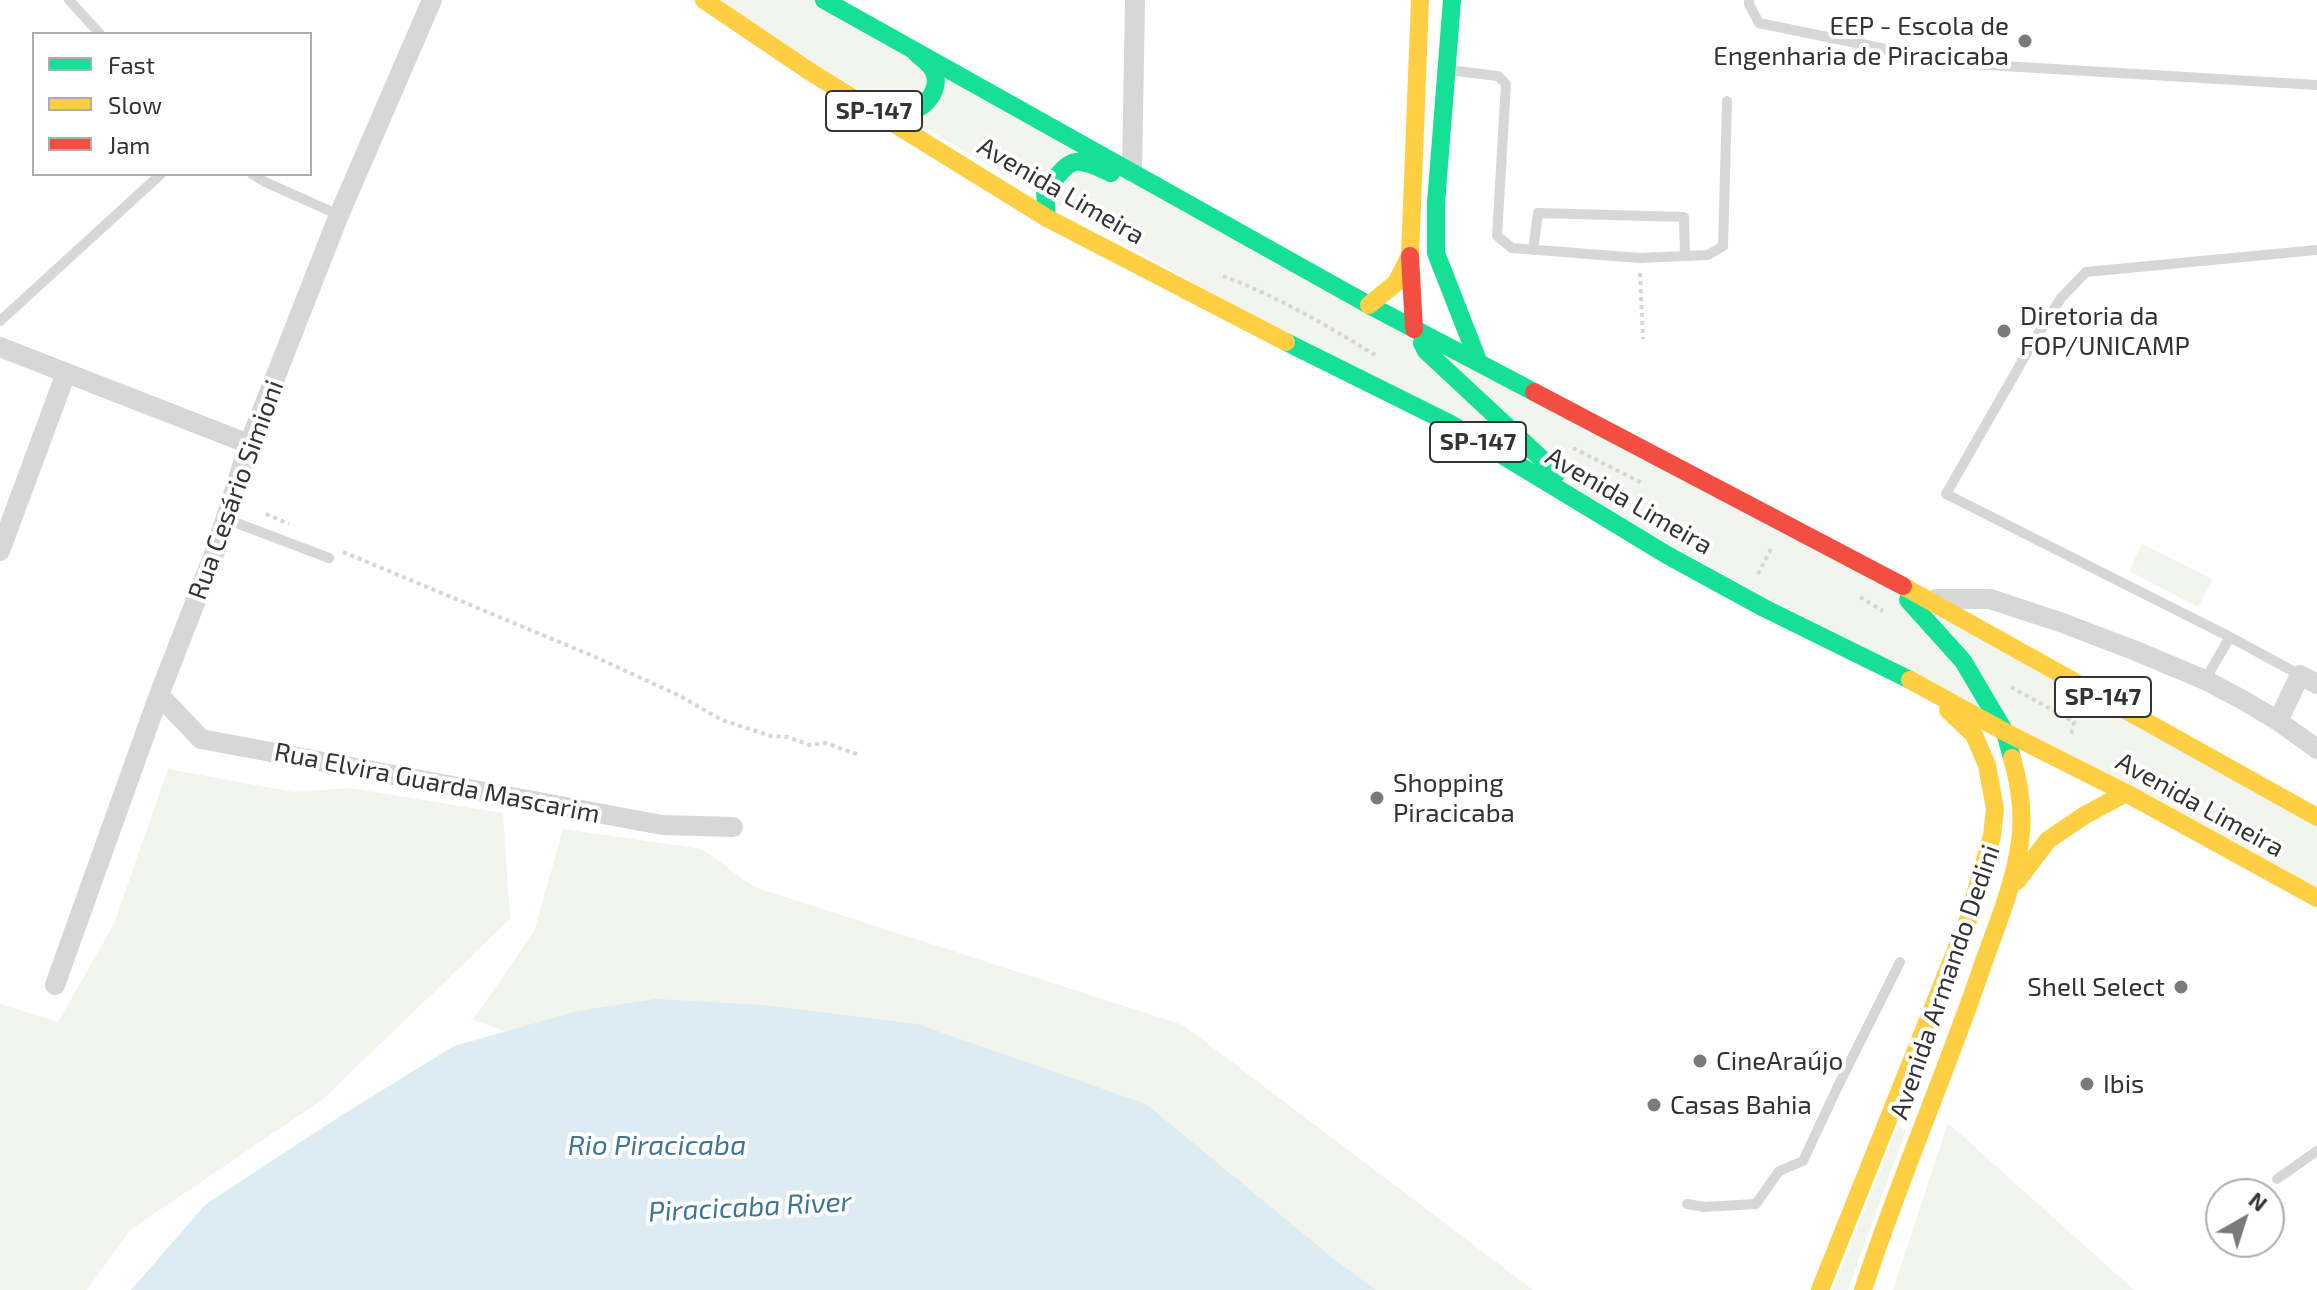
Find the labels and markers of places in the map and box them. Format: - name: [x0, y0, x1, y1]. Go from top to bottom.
- place label: EEP - Escola de Engenharia de Piracicaba: [1713, 10, 2009, 72]
- marker: EEP - Escola de Engenharia de Piracicaba: [2016, 32, 2034, 50]
- place label: Diretoria da FOP/UNICAMP: [2020, 300, 2190, 362]
- marker: Diretoria da FOP/UNICAMP: [1995, 322, 2013, 340]
- place label: Shopping Piracicaba: [1393, 767, 1515, 828]
- marker: Shopping Piracicaba: [1368, 789, 1386, 807]
- place label: Shell Select: [2027, 971, 2165, 1003]
- marker: Shell Select: [2172, 978, 2190, 996]
- place label: CineAraújo: [1716, 1045, 1843, 1077]
- marker: CineAraújo: [1691, 1052, 1709, 1070]
- place label: Ibis: [2103, 1068, 2144, 1100]
- marker: Ibis: [2078, 1075, 2096, 1093]
- place label: Casas Bahia: [1670, 1089, 1812, 1121]
- marker: Casas Bahia: [1645, 1096, 1663, 1114]

